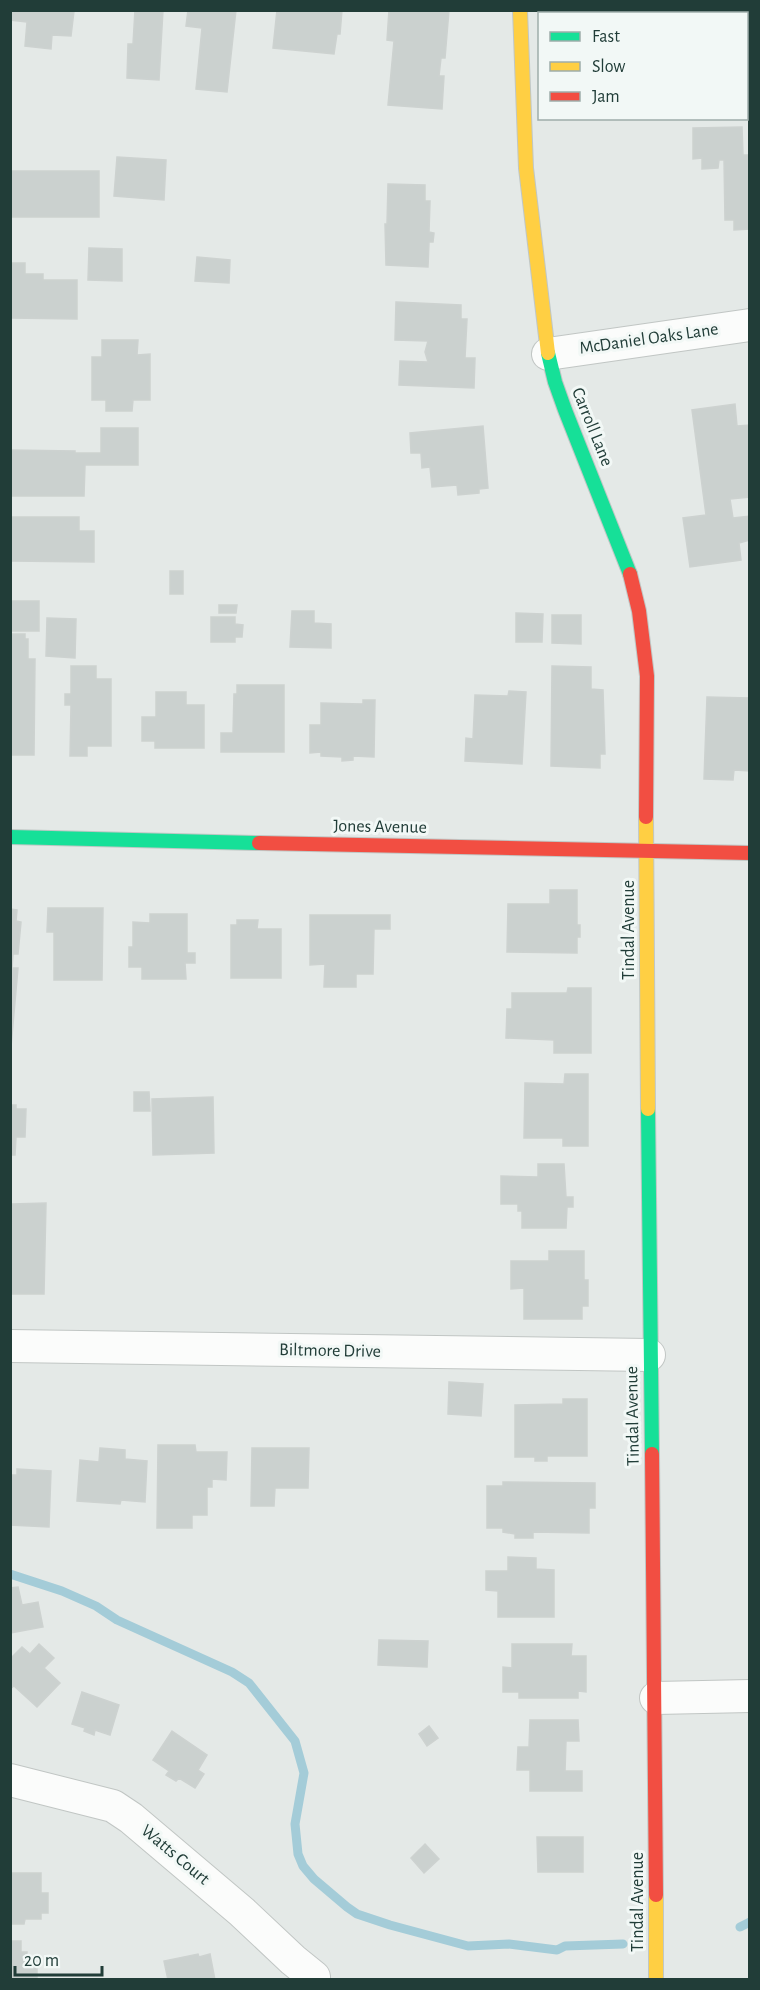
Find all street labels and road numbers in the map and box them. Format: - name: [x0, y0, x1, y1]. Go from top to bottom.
- street label: McDaniel Oaks Lane: [578, 320, 720, 358]
- street label: Carroll Lane: [568, 385, 616, 469]
- street label: Jones Avenue: [333, 817, 427, 837]
- street label: Tindal Avenue: [620, 880, 638, 980]
- street label: Biltmore Drive: [279, 1341, 381, 1361]
- street label: Tindal Avenue: [623, 1366, 643, 1466]
- street label: Watts Court: [137, 1821, 213, 1889]
- street label: Tindal Avenue: [629, 1852, 647, 1952]

